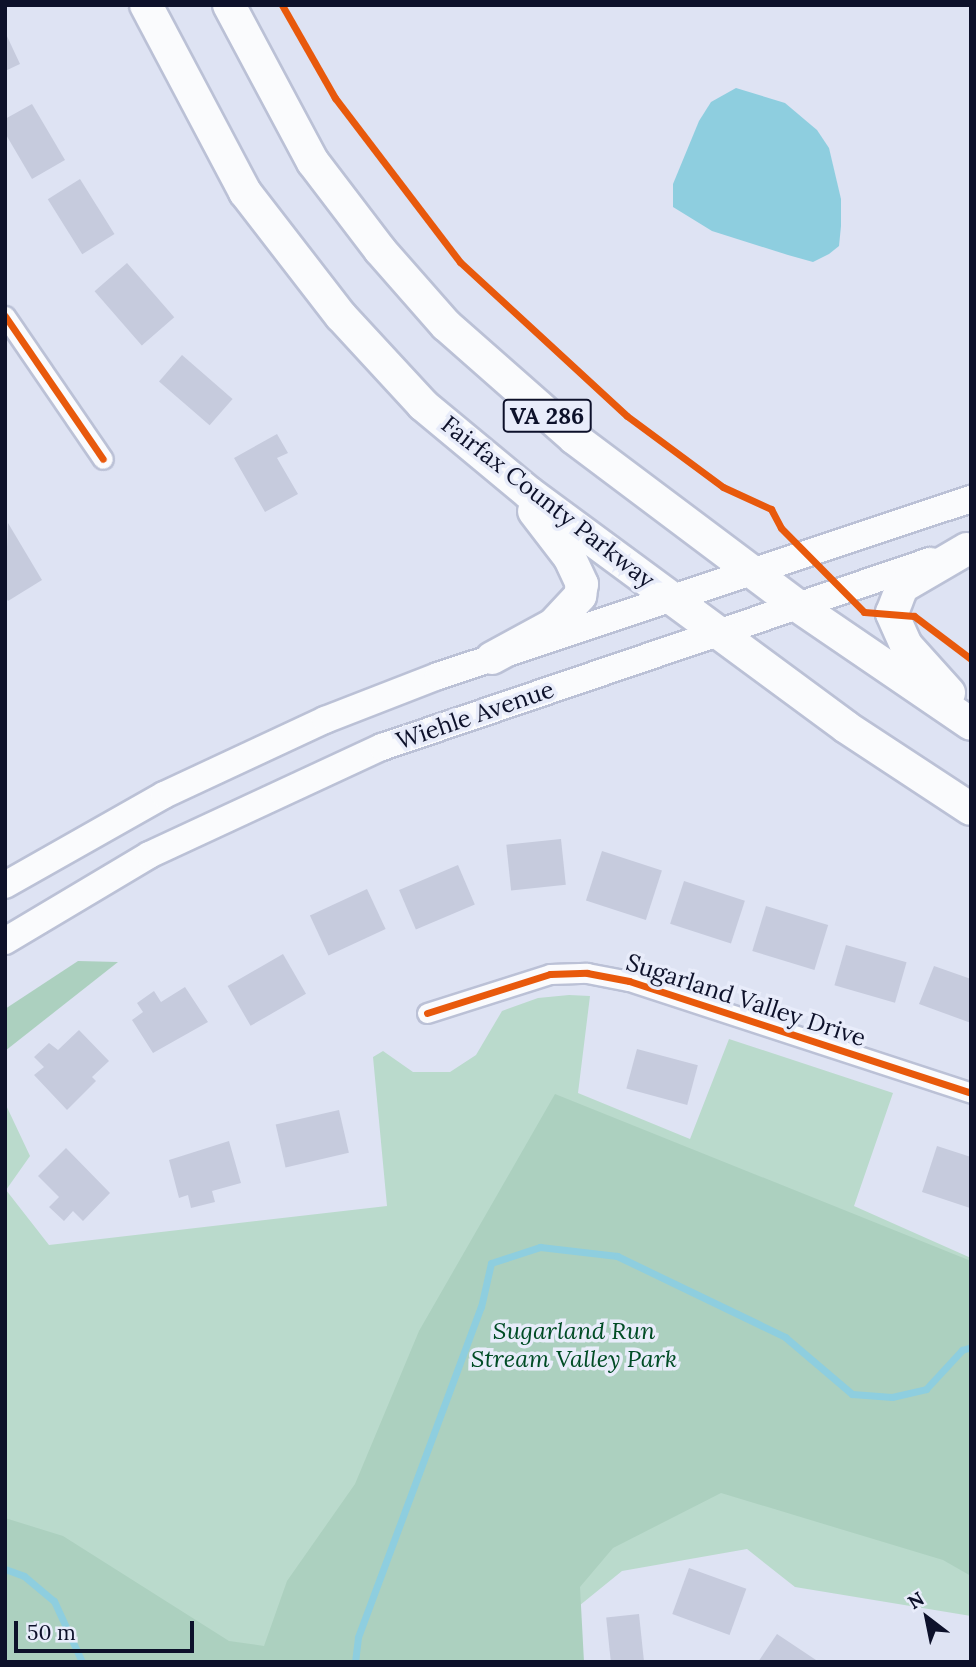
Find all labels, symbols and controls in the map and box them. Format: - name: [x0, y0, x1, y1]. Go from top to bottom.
- road number: VA 286: [502, 396, 592, 436]
- street label: Fairfax County Parkway: [436, 410, 660, 594]
- street label: Wiehle Avenue: [392, 675, 558, 755]
- street label: Sugarland Valley Drive: [623, 948, 869, 1052]
- park label: Sugarland Run Stream Valley Park: [471, 1317, 677, 1373]
- north arrow: [892, 1583, 962, 1653]
- text: N: [903, 1586, 928, 1614]
- scale bar: [18, 1608, 198, 1652]
- text: 50 m: [27, 1619, 76, 1646]

